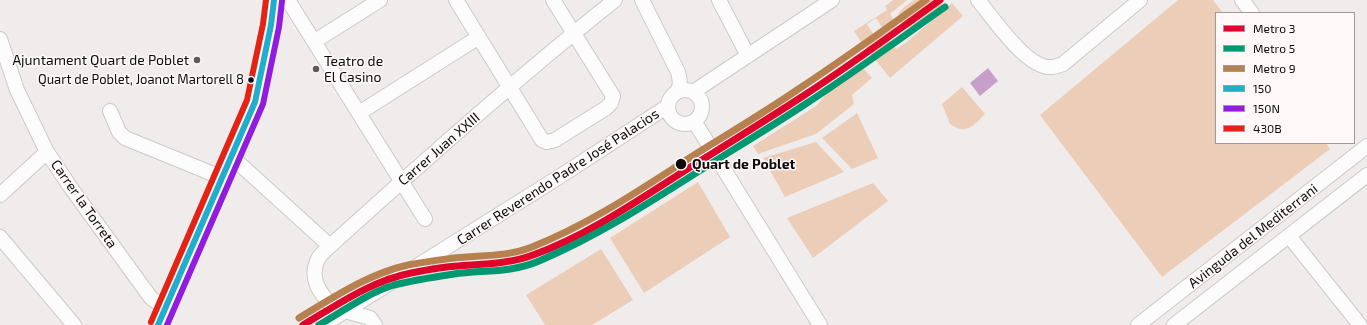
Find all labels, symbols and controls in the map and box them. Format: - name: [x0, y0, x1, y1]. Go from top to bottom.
- legend: [1215, 12, 1355, 144]
- text: Metro 3: [1253, 21, 1295, 35]
- text: Metro 5: [1253, 41, 1295, 55]
- place label: Ajuntament Quart de Poblet: [12, 52, 189, 68]
- place label: Teatro de El Casino: [324, 53, 383, 86]
- marker: Ajuntament Quart de Poblet: [192, 55, 202, 65]
- text: Metro 9: [1253, 61, 1296, 75]
- marker: Teatro de El Casino: [311, 64, 321, 74]
- place label: Quart de Poblet, Joanot Martorell 8: [38, 72, 244, 88]
- marker: Quart de Poblet, Joanot Martorell 8: [246, 75, 256, 85]
- text: 150: [1253, 81, 1271, 95]
- text: 150N: [1253, 101, 1280, 115]
- street label: Carrer Reverendo Padre José Palacios: [454, 105, 662, 249]
- street label: Carrer Juan XXIII: [395, 109, 483, 189]
- text: 430B: [1253, 121, 1282, 135]
- place label: Quart de Poblet: [692, 156, 795, 172]
- street label: Carrer la Torreta: [47, 157, 121, 251]
- marker: Quart de Poblet: [674, 157, 688, 171]
- street label: Avinguda del Mediterrani: [1185, 180, 1321, 292]

